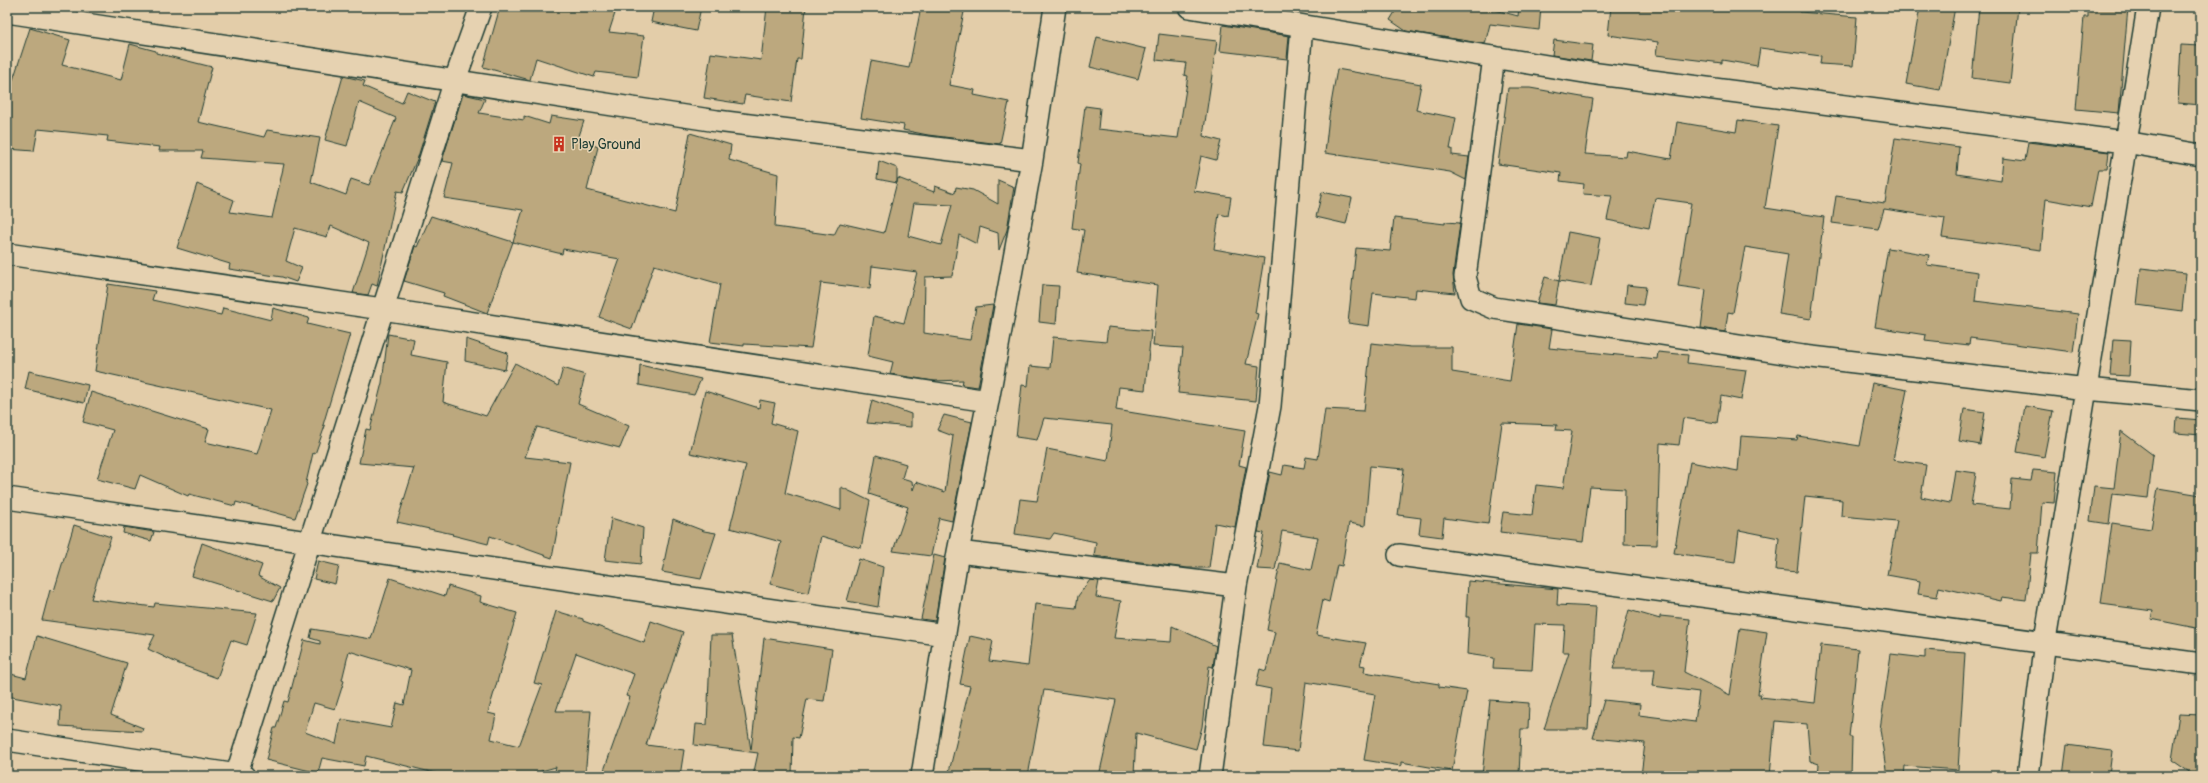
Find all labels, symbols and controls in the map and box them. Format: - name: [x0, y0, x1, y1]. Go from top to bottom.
- building icon: Play Ground: [550, 135, 568, 153]
- place label: Play Ground: [571, 136, 641, 153]

